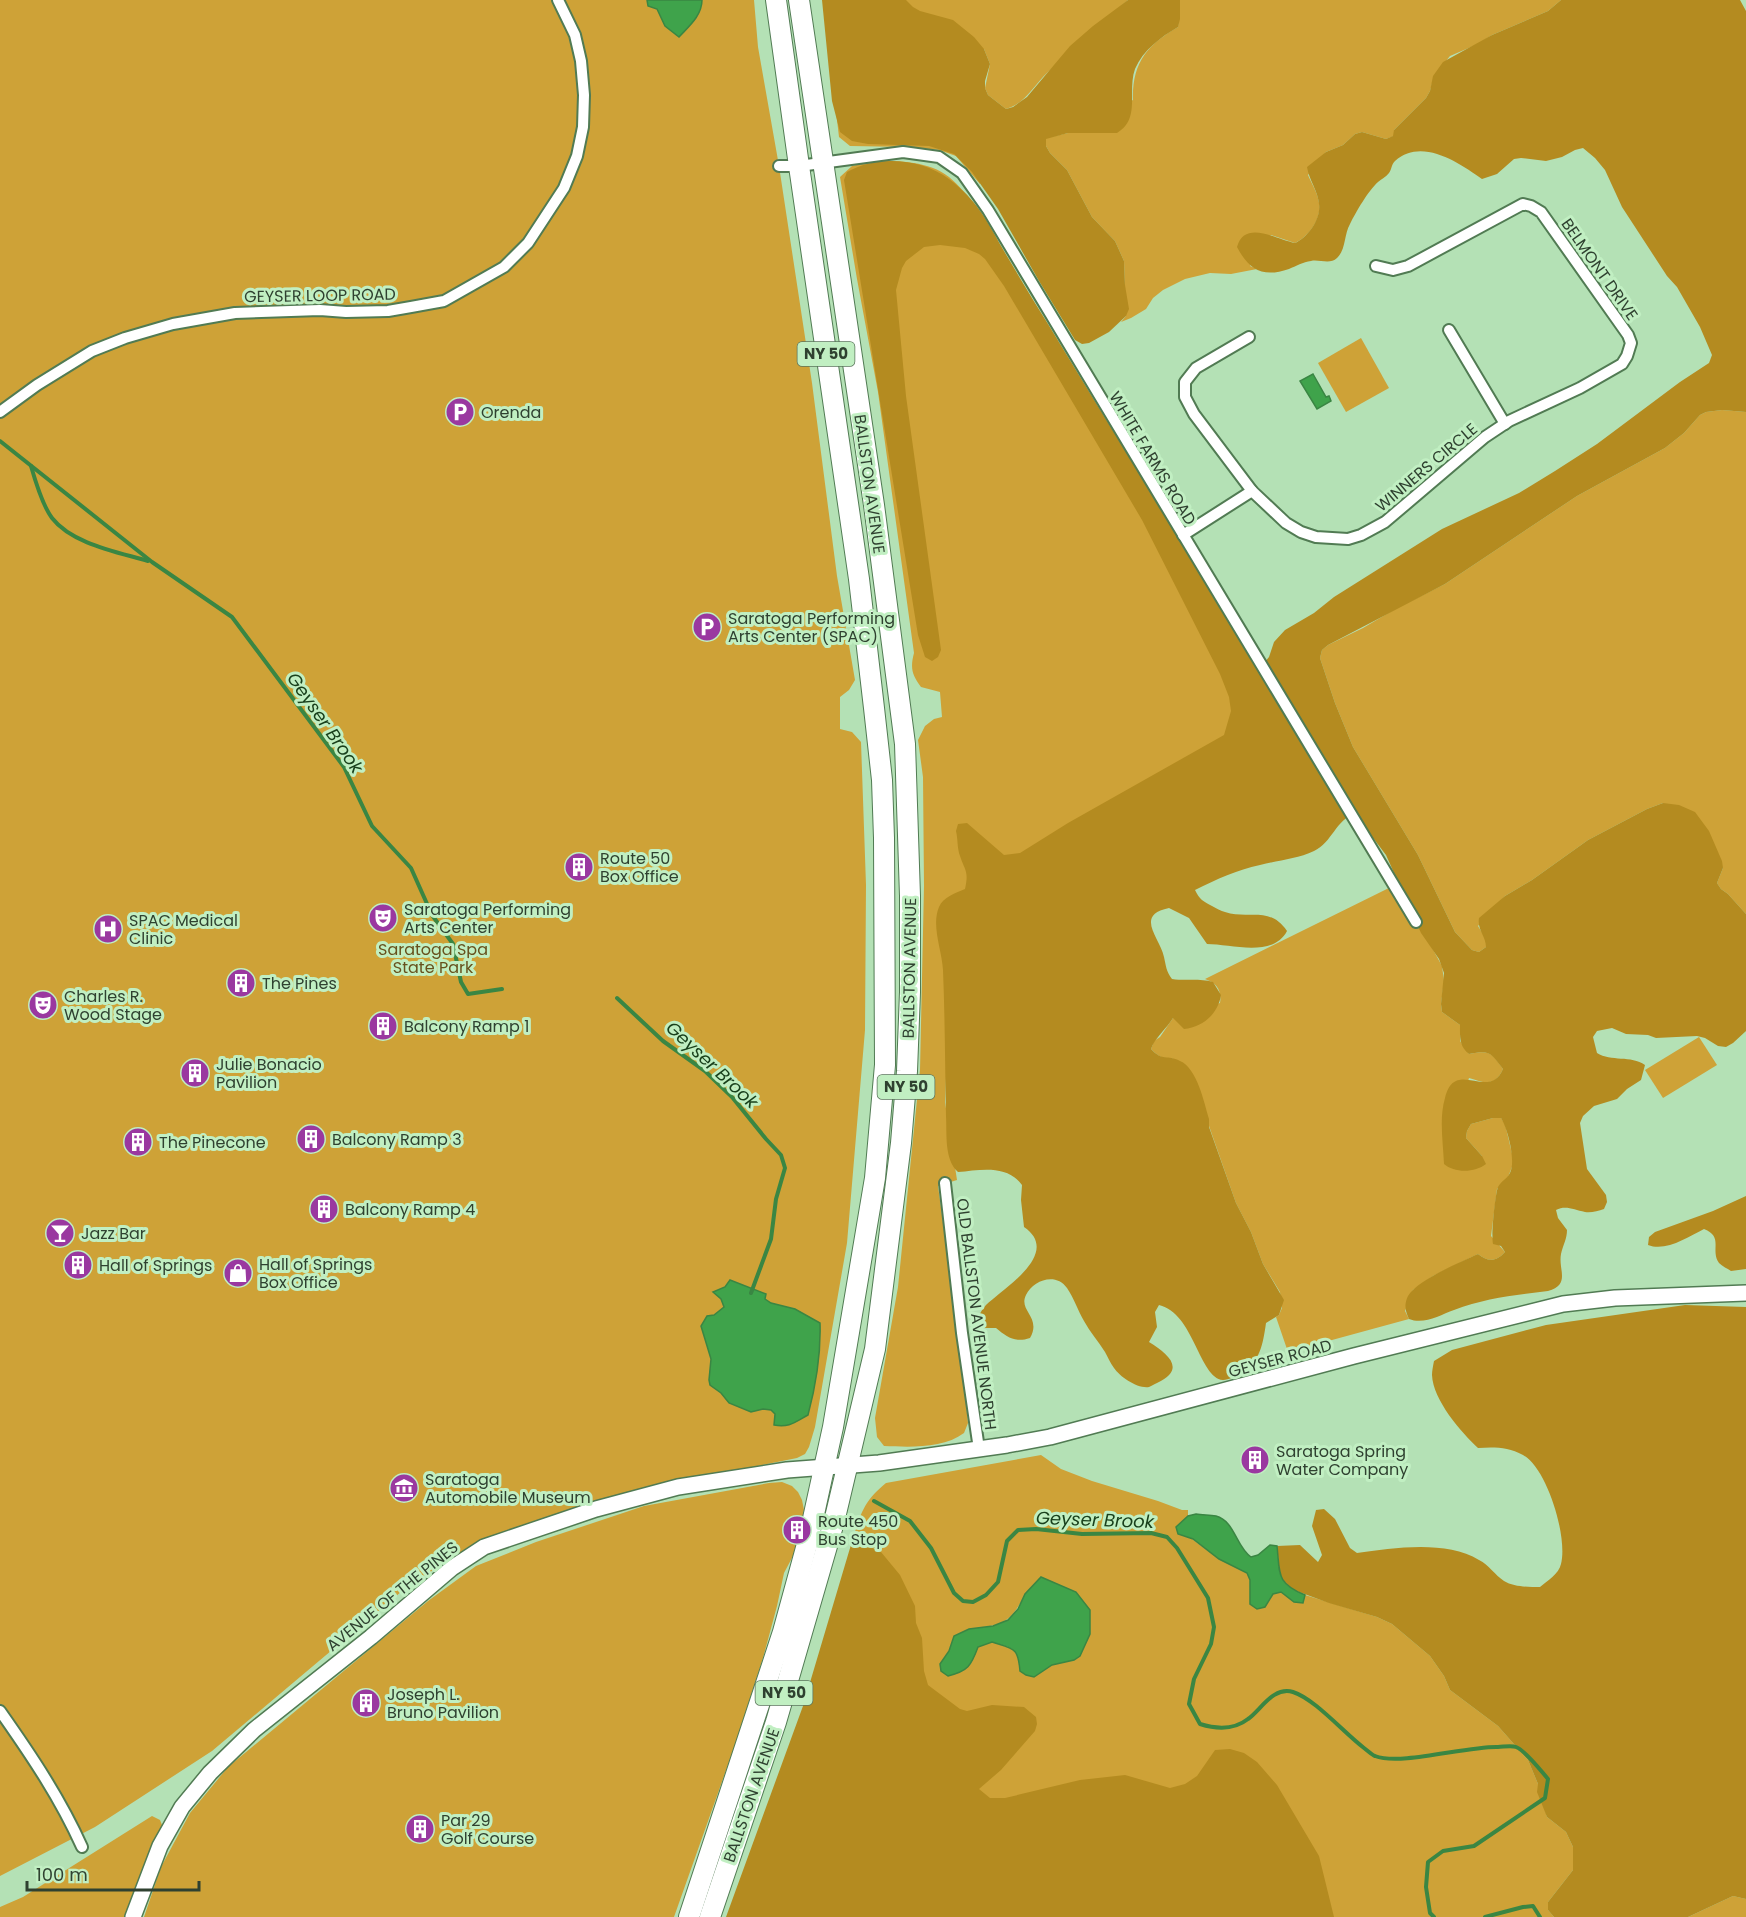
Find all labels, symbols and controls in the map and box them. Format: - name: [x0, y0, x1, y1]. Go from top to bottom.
- street label: BELMONT DRIVE: [1556, 214, 1643, 325]
- street label: GEYSER LOOP ROAD: [244, 283, 396, 308]
- road number: NY 50: [798, 342, 854, 366]
- street label: WHITE FARMS ROAD: [1104, 387, 1202, 529]
- parking icon: Orenda: [444, 396, 476, 428]
- place label: Orenda: [481, 401, 541, 424]
- street label: BALLSTON AVENUE: [848, 413, 891, 555]
- street label: WINNERS CIRCLE: [1370, 418, 1482, 517]
- place label: Saratoga Performing Arts Center (SPAC): [728, 607, 895, 648]
- parking icon: Saratoga Performing Arts Center (SPAC): [691, 611, 723, 643]
- water label: Geyser Brook: [281, 667, 370, 779]
- place label: Route 50 Box Office: [600, 847, 679, 888]
- building icon: Route 50 Box Office: [563, 851, 595, 883]
- place label: Saratoga Performing Arts Center: [404, 898, 571, 939]
- street label: BALLSTON AVENUE: [897, 898, 922, 1039]
- theatre icon: Saratoga Performing Arts Center: [367, 902, 399, 934]
- place label: SPAC Medical Clinic: [129, 909, 238, 950]
- hospital icon: SPAC Medical Clinic: [92, 913, 124, 945]
- park label: Saratoga Spa State Park: [378, 938, 488, 979]
- building icon: The Pines: [225, 967, 257, 999]
- place label: The Pines: [262, 972, 337, 995]
- place label: Charles R. Wood Stage: [64, 985, 162, 1026]
- theatre icon: Charles R. Wood Stage: [27, 989, 59, 1021]
- building icon: Balcony Ramp 1: [367, 1010, 399, 1042]
- place label: Balcony Ramp 1: [404, 1015, 529, 1038]
- water label: Geyser Brook: [661, 1015, 765, 1115]
- place label: Julie Bonacio Pavilion: [216, 1053, 322, 1094]
- building icon: Julie Bonacio Pavilion: [179, 1057, 211, 1089]
- road number: NY 50: [878, 1075, 934, 1099]
- building icon: Balcony Ramp 3: [295, 1123, 327, 1155]
- building icon: The Pinecone: [122, 1126, 154, 1158]
- place label: Balcony Ramp 3: [332, 1128, 462, 1151]
- place label: The Pinecone: [159, 1131, 266, 1154]
- building icon: Balcony Ramp 4: [308, 1193, 340, 1225]
- street label: OLD BALLSTON AVENUE NORTH: [951, 1197, 1002, 1431]
- place label: Balcony Ramp 4: [345, 1198, 475, 1221]
- bar icon: Jazz Bar: [44, 1217, 76, 1249]
- place label: Jazz Bar: [81, 1222, 146, 1245]
- building icon: Hall of Springs: [62, 1249, 94, 1281]
- place label: Hall of Springs Box Office: [259, 1253, 372, 1294]
- place label: Hall of Springs: [99, 1254, 212, 1277]
- shop icon: Hall of Springs Box Office: [222, 1257, 254, 1289]
- street label: GEYSER ROAD: [1226, 1334, 1334, 1383]
- place label: Saratoga Spring Water Company: [1276, 1440, 1408, 1481]
- building icon: Saratoga Spring Water Company: [1239, 1444, 1271, 1476]
- place label: Saratoga Automobile Museum: [425, 1468, 591, 1509]
- museum icon: Saratoga Automobile Museum: [388, 1472, 420, 1504]
- water label: Geyser Brook: [1036, 1505, 1155, 1534]
- place label: Route 450 Bus Stop: [818, 1510, 898, 1551]
- building icon: Route 450 Bus Stop: [781, 1514, 813, 1546]
- street label: AVENUE OF THE PINES: [322, 1536, 463, 1657]
- road number: NY 50: [756, 1681, 812, 1705]
- place label: Joseph L. Bruno Pavilion: [387, 1683, 499, 1724]
- building icon: Joseph L. Bruno Pavilion: [350, 1687, 382, 1719]
- street label: BALLSTON AVENUE: [718, 1725, 785, 1865]
- place label: Par 29 Golf Course: [441, 1809, 534, 1850]
- building icon: Par 29 Golf Course: [404, 1813, 436, 1845]
- scale bar: [27, 1854, 200, 1892]
- text: 100 m: [36, 1862, 88, 1887]

